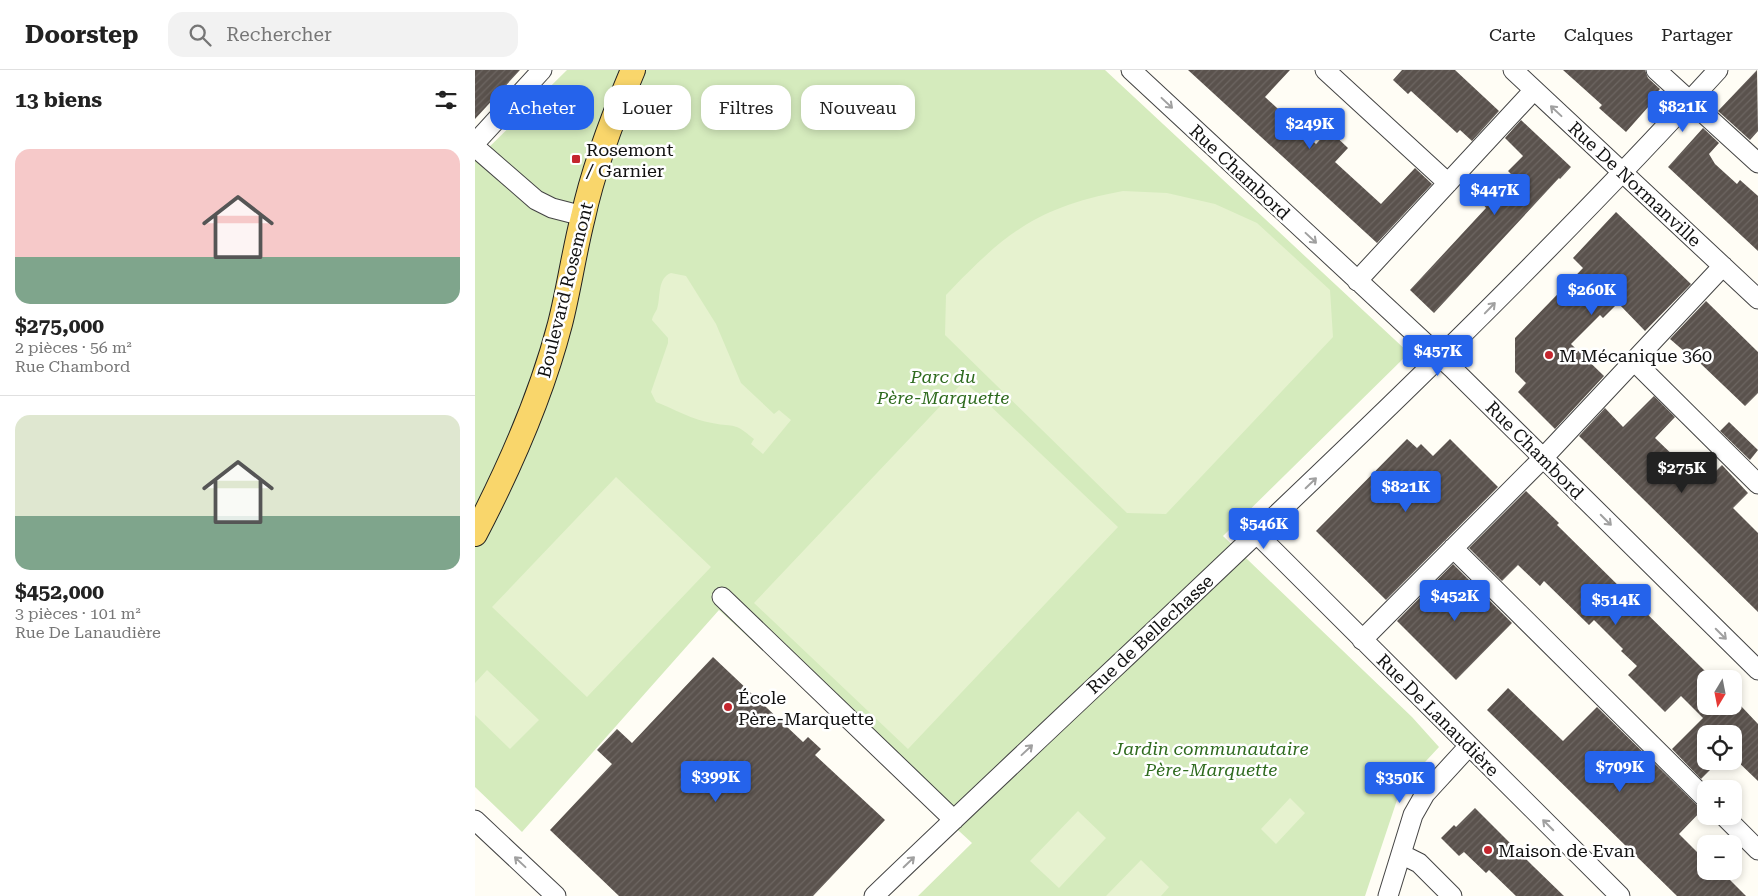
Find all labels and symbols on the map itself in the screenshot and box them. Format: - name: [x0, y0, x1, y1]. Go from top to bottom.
- pin: $821K: [1648, 90, 1718, 133]
- one-way arrow: [1161, 97, 1173, 109]
- one-way arrow: [1550, 105, 1563, 117]
- pin: $249K: [1275, 108, 1345, 150]
- street label: Rue De Normanville: [1564, 117, 1706, 251]
- street label: Rue Chambord: [1185, 120, 1295, 224]
- place label: Rosemont / Garnier: [585, 139, 674, 181]
- marker: Rosemont / Garnier: [570, 153, 582, 165]
- pin: $447K: [1460, 174, 1530, 216]
- street label: Boulevard Rosemont: [533, 200, 597, 380]
- one-way arrow: [1305, 232, 1318, 244]
- pin: $260K: [1557, 274, 1627, 316]
- one-way arrow: [1484, 302, 1496, 315]
- pin: $457K: [1403, 334, 1473, 377]
- place label: M Mécanique 360: [1559, 345, 1712, 366]
- marker: M Mécanique 360: [1543, 349, 1555, 361]
- park label: Parc du Père-Marquette: [876, 366, 1009, 408]
- street label: Rue Chambord: [1482, 397, 1589, 504]
- pin: $275K: [1647, 452, 1717, 494]
- pin: $821K: [1371, 470, 1441, 513]
- one-way arrow: [1304, 477, 1317, 489]
- pin: $546K: [1229, 508, 1299, 550]
- one-way arrow: [1599, 514, 1612, 526]
- street label: Rue de Bellechasse: [1083, 570, 1218, 698]
- pin: $452K: [1420, 580, 1490, 622]
- pin: $514K: [1581, 584, 1651, 626]
- one-way arrow: [1715, 628, 1728, 640]
- street label: Rue De Lanaudière: [1373, 650, 1504, 781]
- north arrow: [1697, 670, 1743, 715]
- place label: École Père-Marquette: [738, 687, 874, 729]
- marker: École Père-Marquette: [722, 701, 734, 713]
- park label: Jardin communautaire Père-Marquette: [1112, 738, 1309, 780]
- one-way arrow: [1021, 744, 1034, 756]
- pin: $709K: [1585, 750, 1655, 793]
- pin: $399K: [681, 760, 751, 803]
- pin: $350K: [1365, 762, 1435, 804]
- one-way arrow: [1543, 819, 1555, 831]
- place label: Maison de Evan: [1498, 840, 1635, 861]
- marker: Maison de Evan: [1482, 844, 1494, 856]
- one-way arrow: [514, 856, 527, 868]
- one-way arrow: [903, 856, 916, 868]

